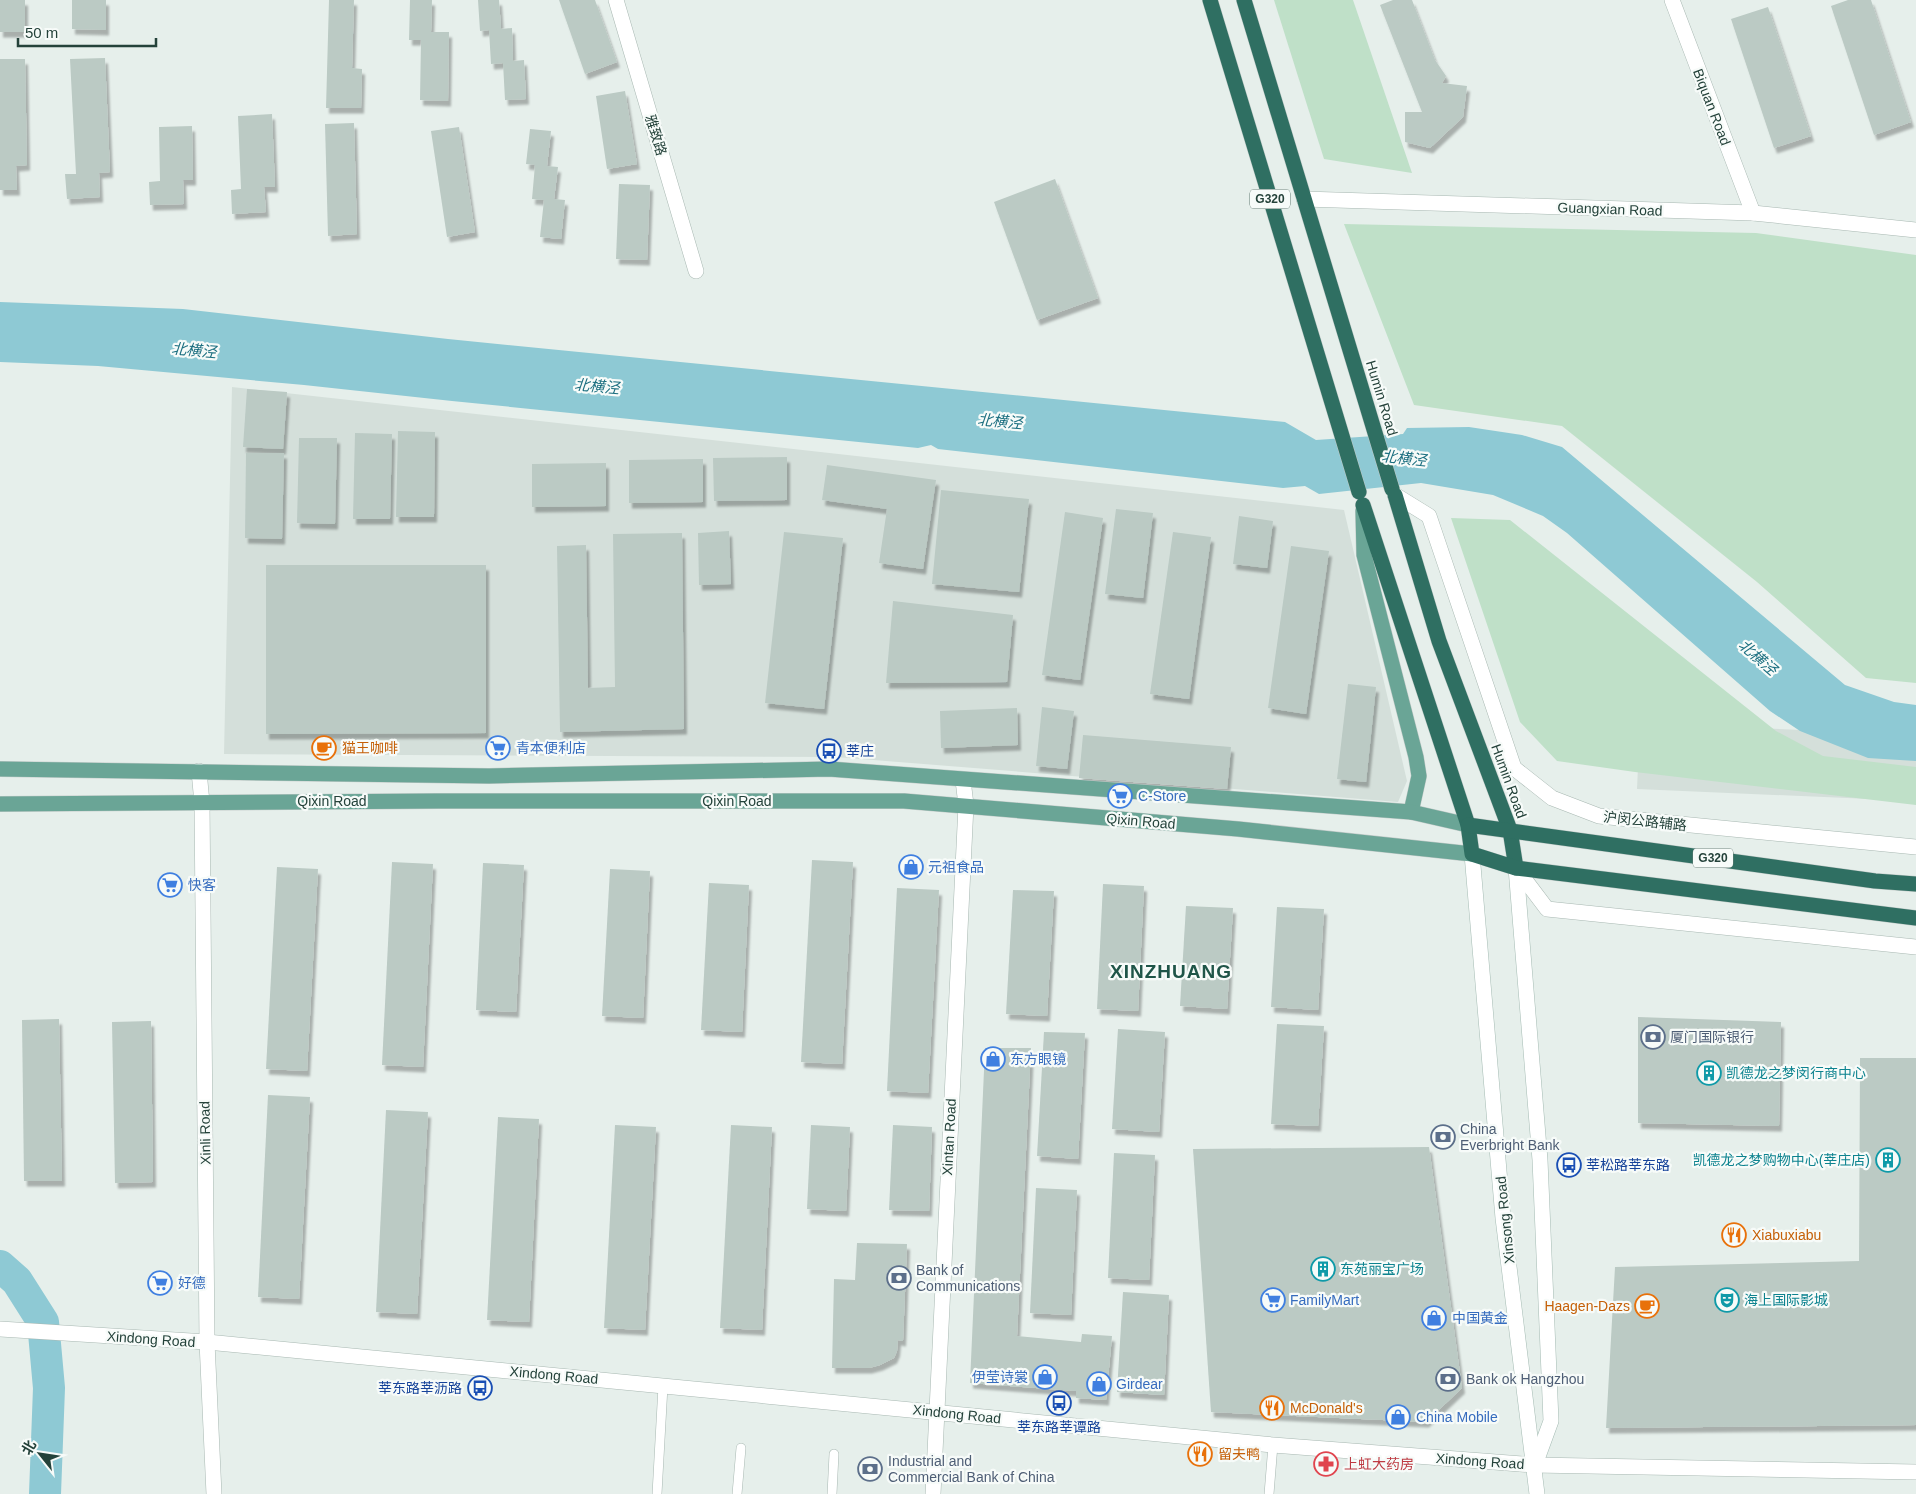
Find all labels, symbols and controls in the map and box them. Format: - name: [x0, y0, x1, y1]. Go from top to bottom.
- scale bar: [18, 15, 155, 47]
- text: 50 m: [25, 24, 58, 41]
- street label: Biquan Road: [1690, 66, 1734, 148]
- street label: 雅致路: [642, 113, 670, 157]
- road number: G320: [1250, 190, 1290, 208]
- street label: Guangxian Road: [1557, 199, 1663, 219]
- water label: 北横泾: [171, 340, 219, 361]
- street label: Humin Road: [1363, 358, 1401, 438]
- water label: 北横泾: [574, 376, 622, 397]
- water label: 北横泾: [977, 411, 1025, 432]
- water label: 北横泾: [1381, 447, 1429, 469]
- water label: 北横泾: [1735, 636, 1782, 679]
- cafe icon: 猫王咖啡: [311, 735, 337, 761]
- supermarket icon: 青本便利店: [485, 735, 511, 761]
- bus stop icon: 莘庄: [816, 738, 842, 764]
- place label: 猫王咖啡: [342, 740, 398, 756]
- place label: 青本便利店: [516, 740, 586, 756]
- street label: Humin Road: [1488, 742, 1530, 820]
- place label: 莘庄: [846, 743, 874, 759]
- supermarket icon: C-Store: [1107, 783, 1133, 809]
- place label: C-Store: [1138, 788, 1186, 804]
- street label: Qixin Road: [297, 793, 367, 809]
- street label: Qixin Road: [702, 793, 772, 809]
- street label: 沪闵公路辅路: [1602, 809, 1688, 833]
- street label: Qixin Road: [1106, 810, 1176, 832]
- road number: G320: [1693, 848, 1733, 868]
- shop icon: 元祖食品: [898, 854, 924, 880]
- place label: 元祖食品: [928, 859, 984, 875]
- supermarket icon: 快客: [157, 872, 183, 898]
- place label: 快客: [188, 877, 216, 893]
- district label: XINZHUANG: [1110, 961, 1232, 982]
- bank icon: 厦门国际银行: [1640, 1024, 1666, 1050]
- place label: 厦门国际银行: [1670, 1029, 1754, 1045]
- shop icon: 东方眼镜: [980, 1046, 1006, 1072]
- place label: 东方眼镜: [1010, 1051, 1066, 1067]
- building icon: 凯德龙之梦闵行商中心: [1696, 1060, 1722, 1086]
- place label: 凯德龙之梦闵行商中心: [1726, 1065, 1866, 1081]
- street label: Xintan Road: [939, 1098, 959, 1176]
- street label: Xinli Road: [196, 1101, 214, 1165]
- place label: China Everbright Bank: [1460, 1121, 1561, 1153]
- bank icon: China Everbright Bank: [1430, 1124, 1456, 1150]
- building icon: 凯德龙之梦购物中心(莘庄店): [1875, 1147, 1901, 1173]
- bus stop icon: 莘松路莘东路: [1556, 1152, 1582, 1178]
- place label: 凯德龙之梦购物中心(莘庄店): [1693, 1152, 1870, 1168]
- place label: 莘松路莘东路: [1586, 1157, 1670, 1173]
- street label: Xinsong Road: [1492, 1175, 1518, 1265]
- restaurant icon: Xiabuxiabu: [1721, 1222, 1747, 1248]
- place label: Xiabuxiabu: [1752, 1227, 1821, 1243]
- building icon: 东苑丽宝广场: [1310, 1256, 1336, 1282]
- place label: 东苑丽宝广场: [1340, 1261, 1424, 1277]
- place label: Bank of Communications: [916, 1262, 1020, 1294]
- bank icon: Bank of Communications: [886, 1265, 912, 1291]
- supermarket icon: 好德: [147, 1270, 173, 1296]
- place label: 好德: [178, 1275, 206, 1291]
- supermarket icon: FamilyMart: [1260, 1287, 1286, 1313]
- theatre icon: 海上国际影城: [1714, 1287, 1740, 1313]
- place label: FamilyMart: [1290, 1292, 1359, 1308]
- place label: 海上国际影城: [1744, 1292, 1828, 1308]
- cafe icon: Haagen-Dazs: [1634, 1293, 1660, 1319]
- place label: Haagen-Dazs: [1544, 1298, 1630, 1314]
- shop icon: 中国黄金: [1421, 1305, 1447, 1331]
- place label: 中国黄金: [1452, 1310, 1508, 1326]
- street label: Xindong Road: [106, 1328, 196, 1350]
- street label: Xindong Road: [509, 1363, 599, 1387]
- shop icon: 伊莹诗裳: [1032, 1364, 1058, 1390]
- bank icon: Bank ok Hangzhou: [1435, 1366, 1461, 1392]
- place label: 伊莹诗裳: [972, 1369, 1028, 1385]
- shop icon: Girdear: [1086, 1371, 1112, 1397]
- place label: Bank ok Hangzhou: [1466, 1371, 1584, 1387]
- bus stop icon: 莘东路莘沥路: [467, 1375, 493, 1401]
- place label: Girdear: [1116, 1376, 1163, 1392]
- place label: 莘东路莘沥路: [378, 1380, 462, 1396]
- bus stop icon: 莘东路莘谭路: [1046, 1390, 1072, 1416]
- restaurant icon: McDonald's: [1259, 1395, 1285, 1421]
- place label: McDonald's: [1290, 1400, 1363, 1416]
- street label: Xindong Road: [912, 1401, 1002, 1427]
- shop icon: China Mobile: [1385, 1404, 1411, 1430]
- place label: China Mobile: [1416, 1409, 1498, 1425]
- place label: 莘东路莘谭路: [1017, 1419, 1101, 1435]
- north arrow: [15, 1429, 65, 1479]
- text: 北: [18, 1437, 39, 1458]
- restaurant icon: 留夫鸭: [1187, 1441, 1213, 1467]
- place label: 留夫鸭: [1218, 1446, 1260, 1462]
- street label: Xindong Road: [1435, 1450, 1525, 1472]
- pharmacy icon: 上虹大药房: [1313, 1451, 1339, 1477]
- place label: Industrial and Commercial Bank of China: [888, 1453, 1055, 1485]
- bank icon: Industrial and Commercial Bank of China: [857, 1456, 883, 1482]
- place label: 上虹大药房: [1344, 1456, 1414, 1472]

